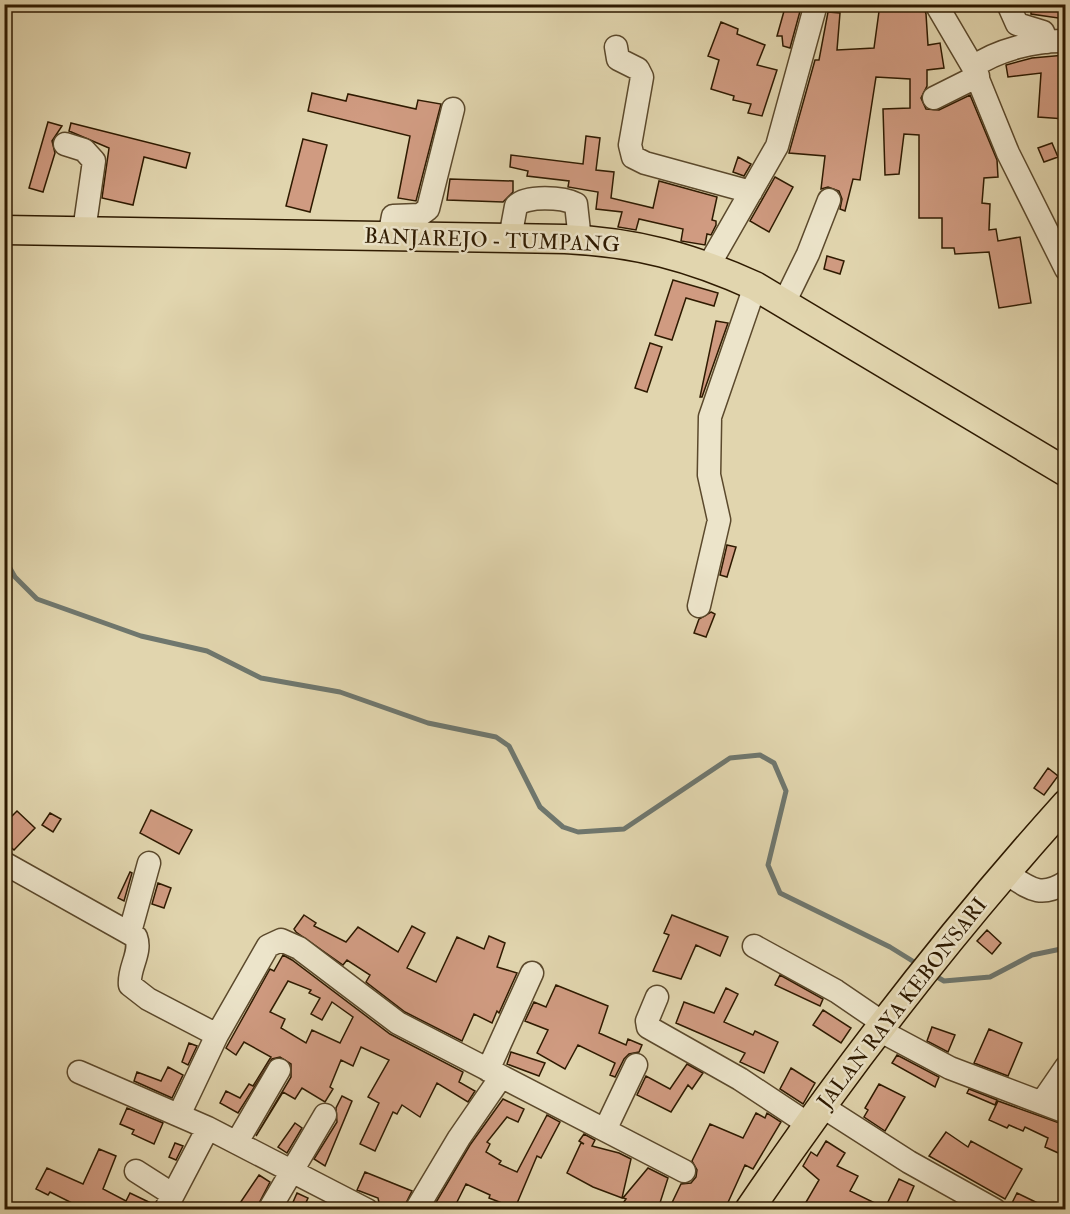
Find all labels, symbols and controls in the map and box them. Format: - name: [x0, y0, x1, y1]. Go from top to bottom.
- street label: BANJAREJO - TUMPANG: [364, 223, 620, 258]
- street label: JALAN RAYA KEBONSARI: [811, 892, 993, 1115]

